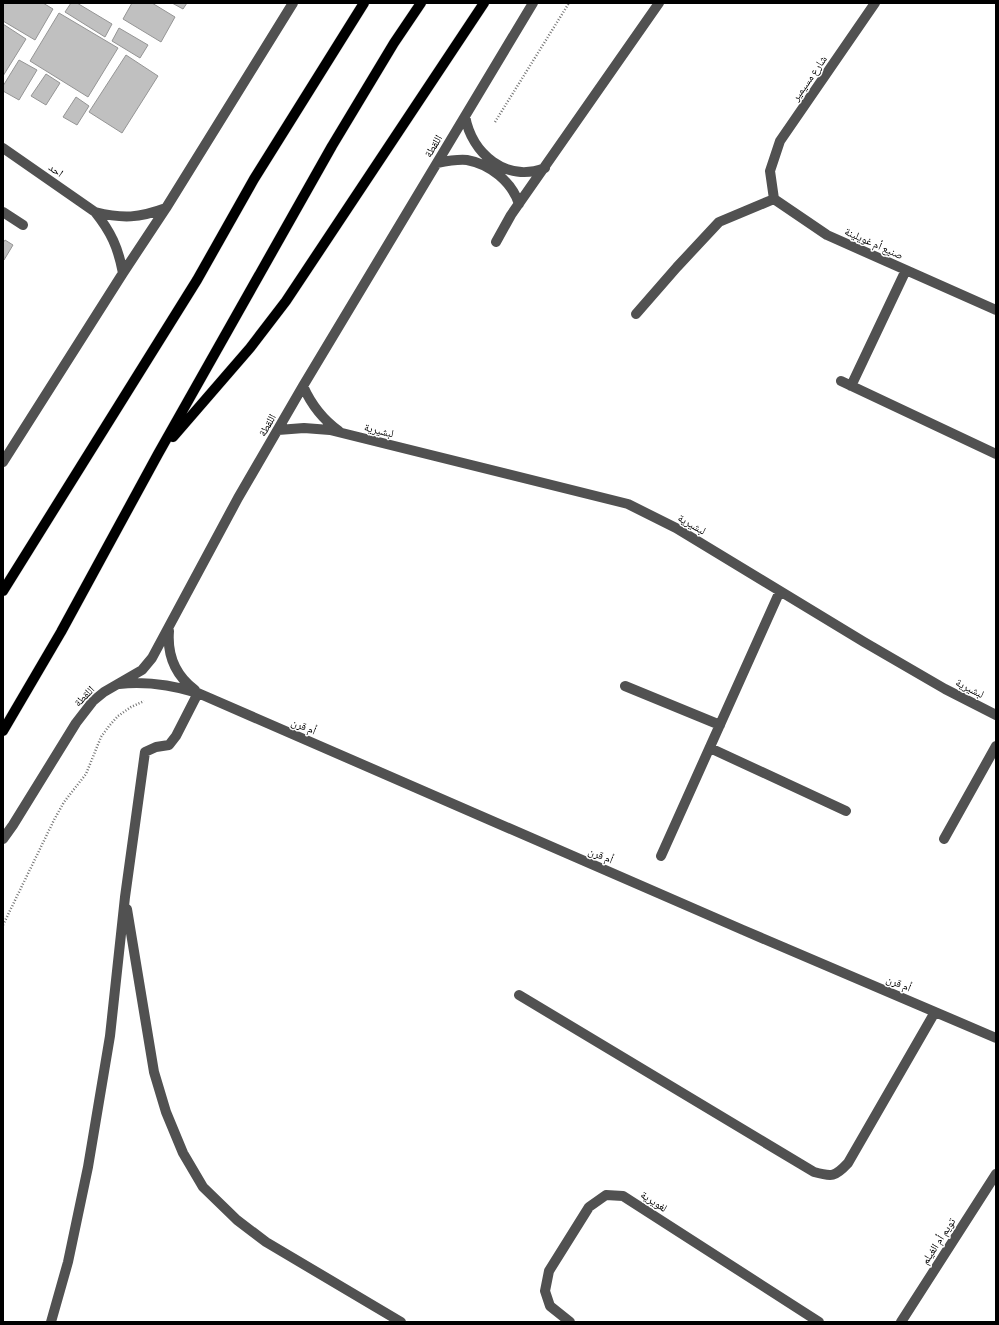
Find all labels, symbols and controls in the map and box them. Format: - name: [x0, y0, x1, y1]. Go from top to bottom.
- street label: شارع مسيمير: [787, 52, 830, 104]
- street label: اللقطة: [420, 132, 445, 160]
- street label: احد: [46, 159, 67, 180]
- street label: صنيع أم غويلينة: [842, 223, 906, 262]
- street label: اللقطة: [254, 411, 279, 439]
- street label: لبشيرية: [363, 419, 395, 440]
- street label: لبشيرية: [676, 510, 709, 538]
- street label: لبشيرية: [953, 674, 987, 701]
- street label: اللقطة: [70, 682, 97, 709]
- street label: أم قرن: [289, 714, 319, 737]
- street label: أم قرن: [586, 843, 616, 866]
- street label: أم قرن: [884, 971, 914, 994]
- street label: لغويرية: [638, 1186, 671, 1215]
- street label: تويم أم الغيلم: [917, 1214, 960, 1268]

